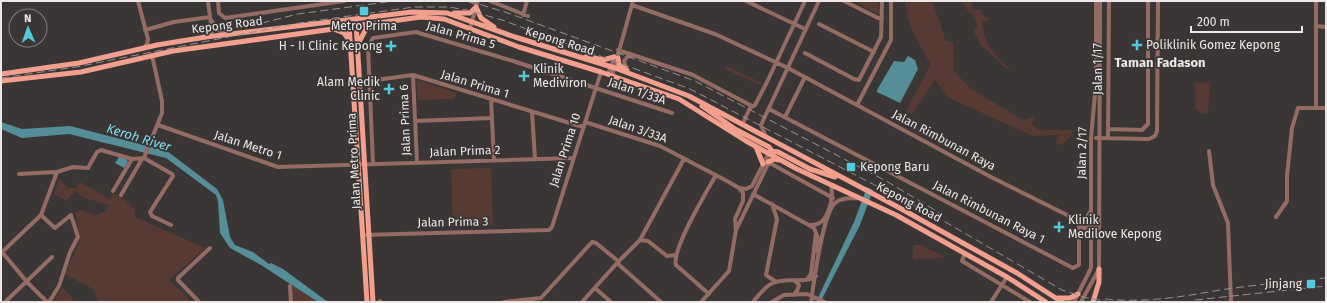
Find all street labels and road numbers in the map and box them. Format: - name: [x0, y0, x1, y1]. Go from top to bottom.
- street label: Kepong Road: [191, 14, 263, 36]
- street label: Jalan Prima 5: [425, 18, 497, 52]
- street label: Kepong Road: [524, 24, 596, 58]
- street label: Jalan 1/17: [1091, 43, 1105, 95]
- street label: Jalan Prima 1: [439, 67, 511, 101]
- street label: Jalan 1/33A: [606, 75, 668, 107]
- street label: Jalan Prima 6: [397, 84, 413, 156]
- street label: Jalan Rimbunan Raya: [890, 107, 998, 173]
- street label: Jalan Prima 10: [546, 111, 584, 189]
- street label: Jalan Metro Prima: [344, 112, 364, 210]
- street label: Jalan 3/33A: [607, 112, 669, 146]
- street label: Jalan 2/17: [1075, 127, 1089, 179]
- street label: Jalan Metro 1: [212, 128, 284, 162]
- street label: Jalan Prima 2: [429, 143, 501, 159]
- street label: Jalan Rimbunan Raya 1: [931, 178, 1047, 246]
- street label: Kepong Road: [874, 179, 944, 225]
- street label: Jalan Prima 3: [417, 214, 489, 230]

